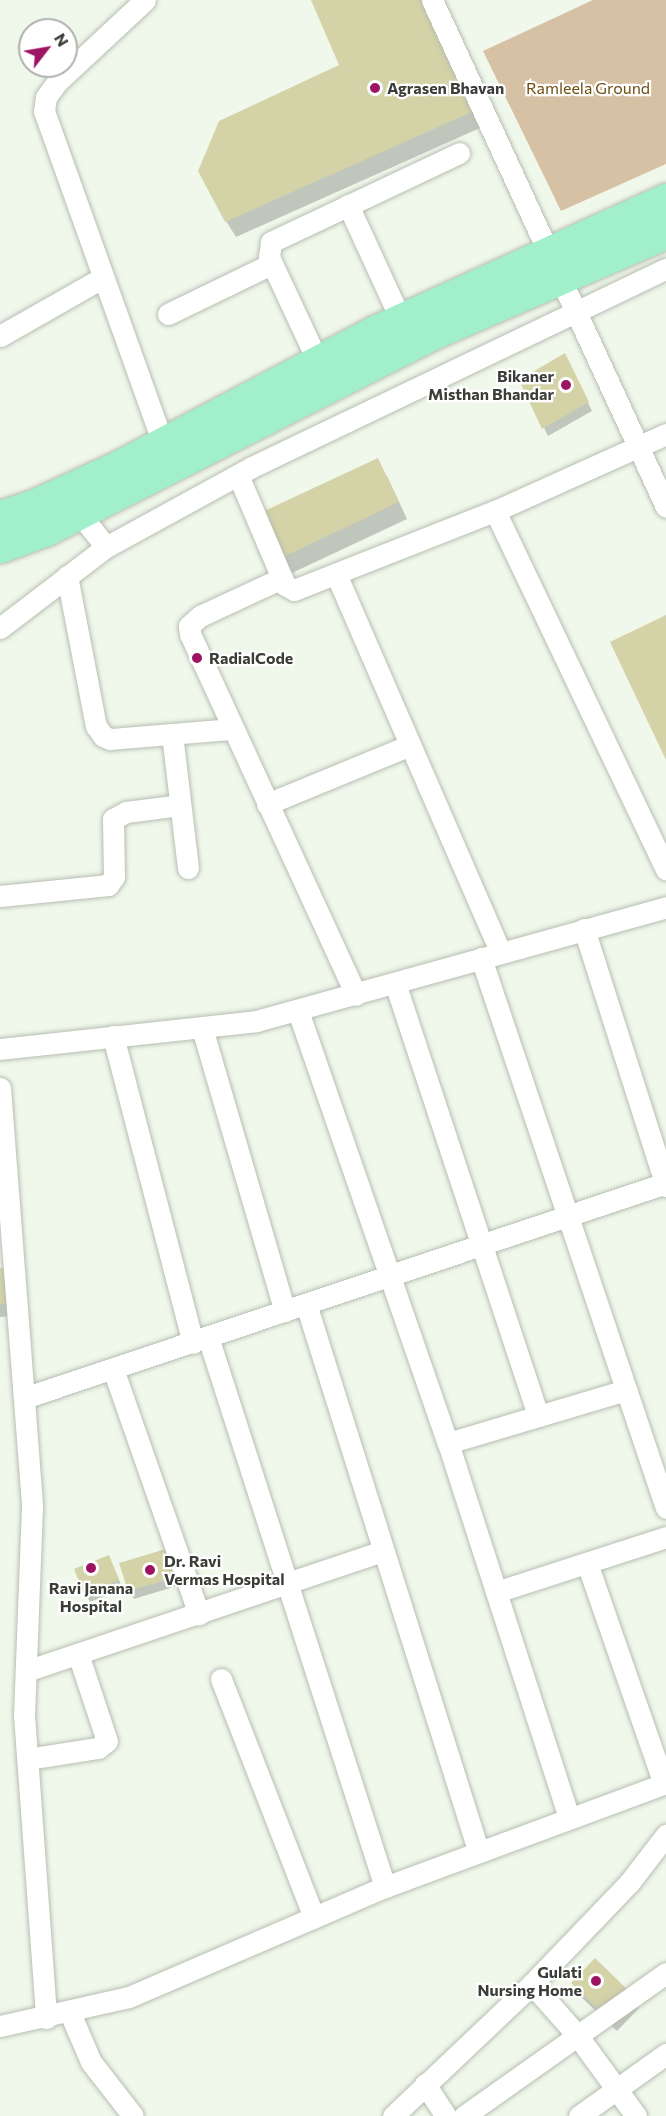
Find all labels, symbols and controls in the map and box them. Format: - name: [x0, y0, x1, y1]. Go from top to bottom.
- north arrow: [18, 18, 78, 78]
- text: N: [51, 29, 73, 50]
- place label: Agrasen Bhavan: [387, 78, 504, 98]
- park label: Ramleela Ground: [526, 78, 650, 98]
- marker: Agrasen Bhavan: [368, 81, 382, 95]
- place label: Bikaner Misthan Bhandar: [428, 366, 554, 404]
- marker: Bikaner Misthan Bhandar: [559, 378, 573, 392]
- place label: RadialCode: [209, 648, 293, 668]
- marker: RadialCode: [190, 651, 204, 665]
- place label: Dr. Ravi Vermas Hospital: [164, 1551, 285, 1589]
- marker: Ravi Janana Hospital: [82, 1559, 100, 1577]
- marker: Dr. Ravi Vermas Hospital: [141, 1561, 159, 1579]
- place label: Ravi Janana Hospital: [49, 1578, 133, 1616]
- place label: Gulati Nursing Home: [478, 1962, 582, 2000]
- marker: Gulati Nursing Home: [587, 1972, 605, 1990]

